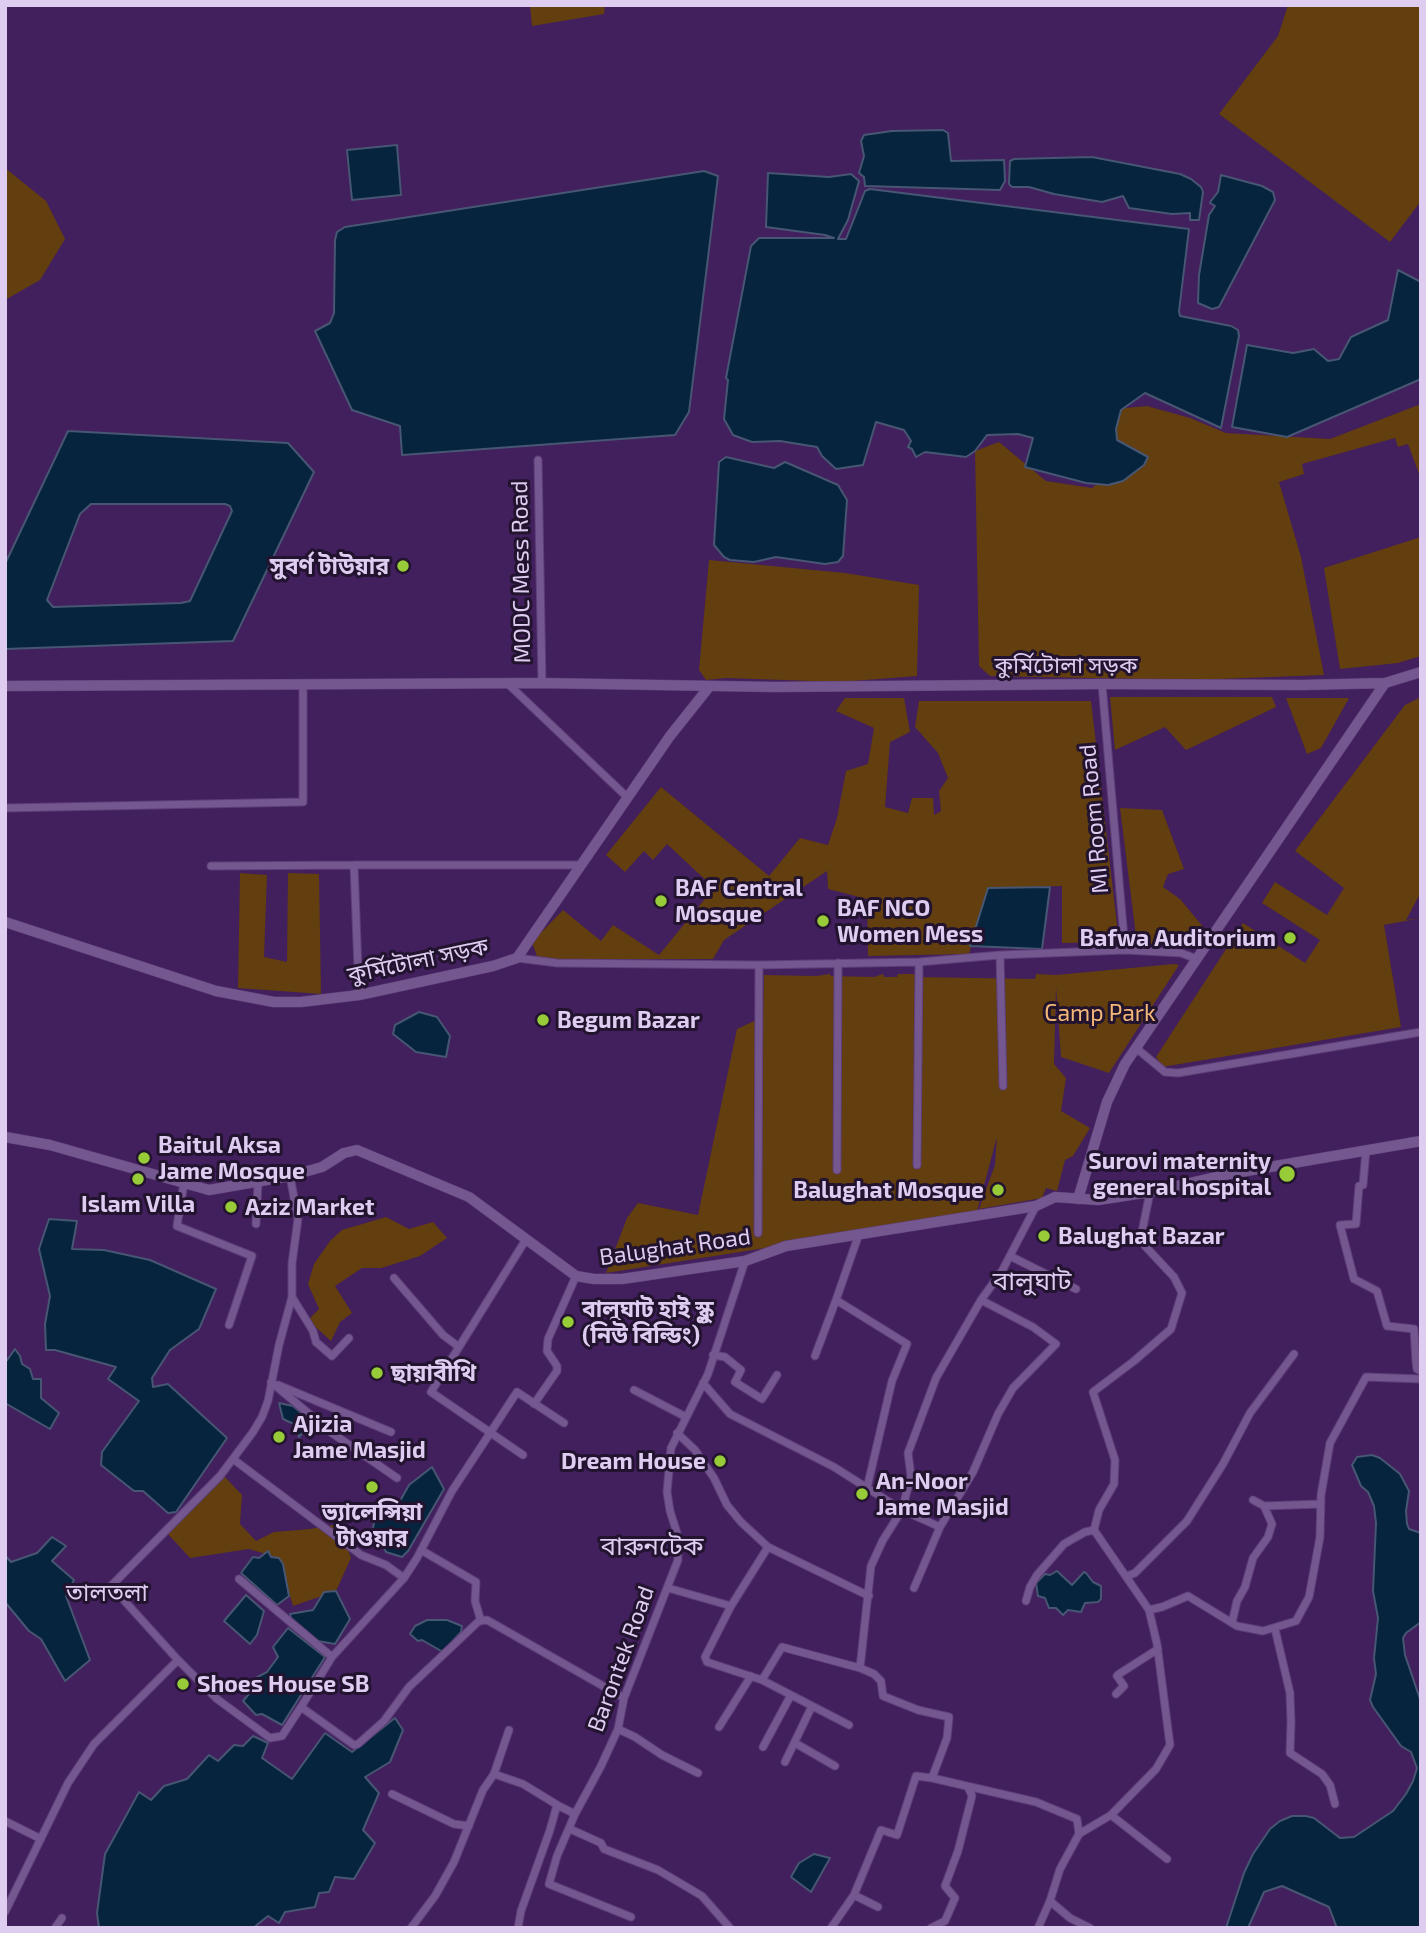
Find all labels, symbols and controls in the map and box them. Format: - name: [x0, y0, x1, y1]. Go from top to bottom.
- street label: MODC Mess Road: [506, 480, 536, 664]
- place label: সুবর্ণ টাউয়ার: [270, 552, 389, 580]
- marker: সুবর্ণ টাউয়ার: [395, 558, 411, 574]
- street label: কুর্মিটোলা সড়ক: [994, 651, 1138, 679]
- street label: MI Room Road: [1074, 743, 1114, 895]
- place label: BAF Central Mosque: [675, 874, 803, 928]
- marker: BAF Central Mosque: [653, 893, 669, 909]
- place label: BAF NCO Women Mess: [837, 894, 983, 948]
- marker: BAF NCO Women Mess: [815, 913, 831, 929]
- place label: Bafwa Auditorium: [1080, 924, 1276, 952]
- marker: Bafwa Auditorium: [1282, 930, 1298, 946]
- street label: কুর্মিটোলা সড়ক: [345, 933, 491, 989]
- park label: Camp Park: [1044, 999, 1156, 1027]
- place label: Begum Bazar: [557, 1006, 700, 1034]
- marker: Begum Bazar: [535, 1012, 551, 1028]
- place label: Baitul Aksa Jame Mosque: [158, 1131, 305, 1185]
- place label: Surovi maternity general hospital: [1088, 1147, 1271, 1201]
- marker: Baitul Aksa Jame Mosque: [136, 1150, 152, 1166]
- marker: Surovi maternity general hospital: [1277, 1164, 1297, 1184]
- marker: Islam Villa: [130, 1171, 146, 1187]
- place label: Balughat Mosque: [793, 1176, 984, 1204]
- marker: Balughat Mosque: [990, 1182, 1006, 1198]
- place label: Islam Villa: [81, 1190, 195, 1218]
- place label: Aziz Market: [245, 1193, 374, 1221]
- marker: Aziz Market: [223, 1199, 239, 1215]
- place label: Balughat Bazar: [1058, 1222, 1225, 1250]
- street label: Balughat Road: [598, 1223, 752, 1271]
- marker: Balughat Bazar: [1036, 1228, 1052, 1244]
- district label: বালুঘাট: [993, 1265, 1071, 1297]
- place label: বালুঘাট হাই স্কুল (নিউ বিল্ডিং): [582, 1295, 714, 1349]
- marker: বালুঘাট হাই স্কুল (নিউ বিল্ডিং): [560, 1314, 576, 1330]
- place label: ছায়াবীথি: [391, 1359, 476, 1387]
- marker: ছায়াবীথি: [369, 1365, 385, 1381]
- place label: Ajizia Jame Masjid: [293, 1410, 426, 1464]
- marker: Ajizia Jame Masjid: [271, 1429, 287, 1445]
- place label: Dream House: [561, 1447, 706, 1475]
- marker: Dream House: [712, 1453, 728, 1469]
- place label: An-Noor Jame Masjid: [876, 1467, 1009, 1521]
- marker: ভ্যালেন্সিয়া টাওয়ার: [364, 1479, 380, 1495]
- marker: An-Noor Jame Masjid: [854, 1486, 870, 1502]
- place label: ভ্যালেন্সিয়া টাওয়ার: [322, 1498, 422, 1552]
- district label: বারুনটেক: [600, 1530, 704, 1562]
- district label: তালতলা: [66, 1579, 148, 1607]
- street label: Barontek Road: [582, 1582, 660, 1736]
- place label: Shoes House SB: [197, 1670, 369, 1698]
- marker: Shoes House SB: [175, 1676, 191, 1692]

